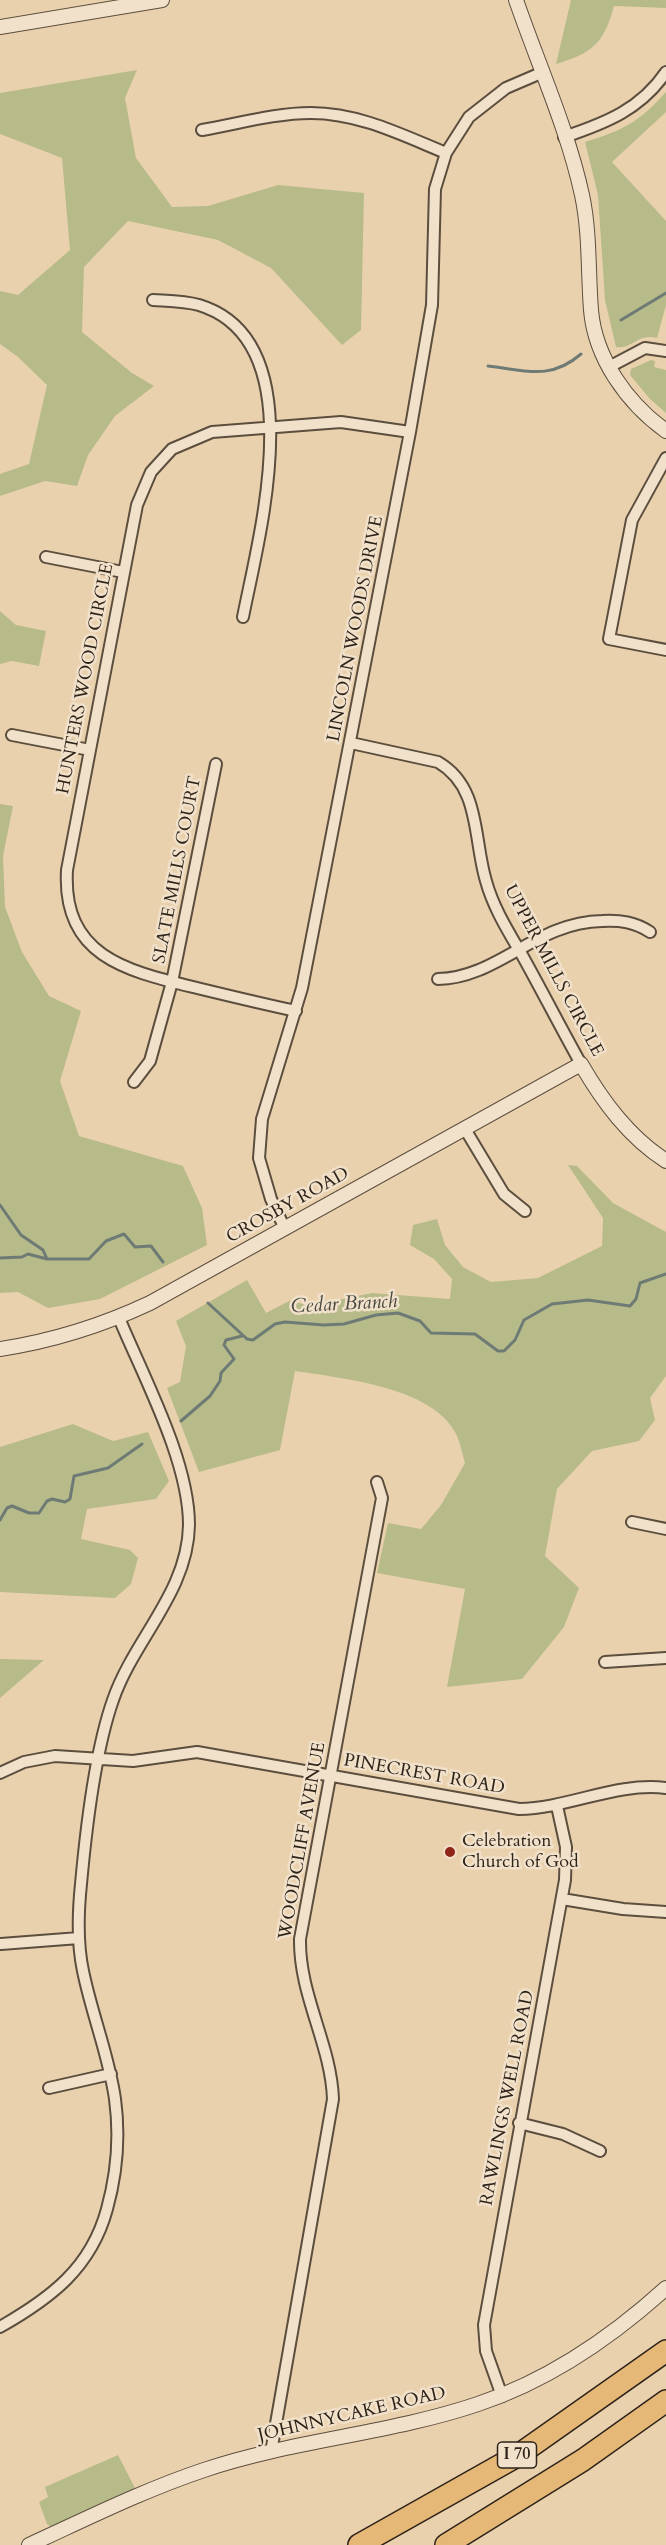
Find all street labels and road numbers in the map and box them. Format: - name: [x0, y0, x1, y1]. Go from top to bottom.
- street label: LINCOLN WOODS DRIVE: [323, 514, 389, 744]
- street label: HUNTERS WOOD CIRCLE: [53, 562, 119, 796]
- street label: SLATE MILLS COURT: [149, 775, 207, 965]
- street label: UPPER MILLS CIRCLE: [499, 881, 607, 1061]
- street label: CROSBY ROAD: [223, 1163, 353, 1249]
- street label: WOODCLIFF AVENUE: [275, 1741, 331, 1941]
- street label: PINECREST ROAD: [342, 1750, 506, 1800]
- street label: RAWLINGS WELL ROAD: [477, 1989, 539, 2207]
- street label: JOHNNYCAKE ROAD: [256, 2383, 448, 2447]
- road number: I 70: [498, 2442, 536, 2468]

